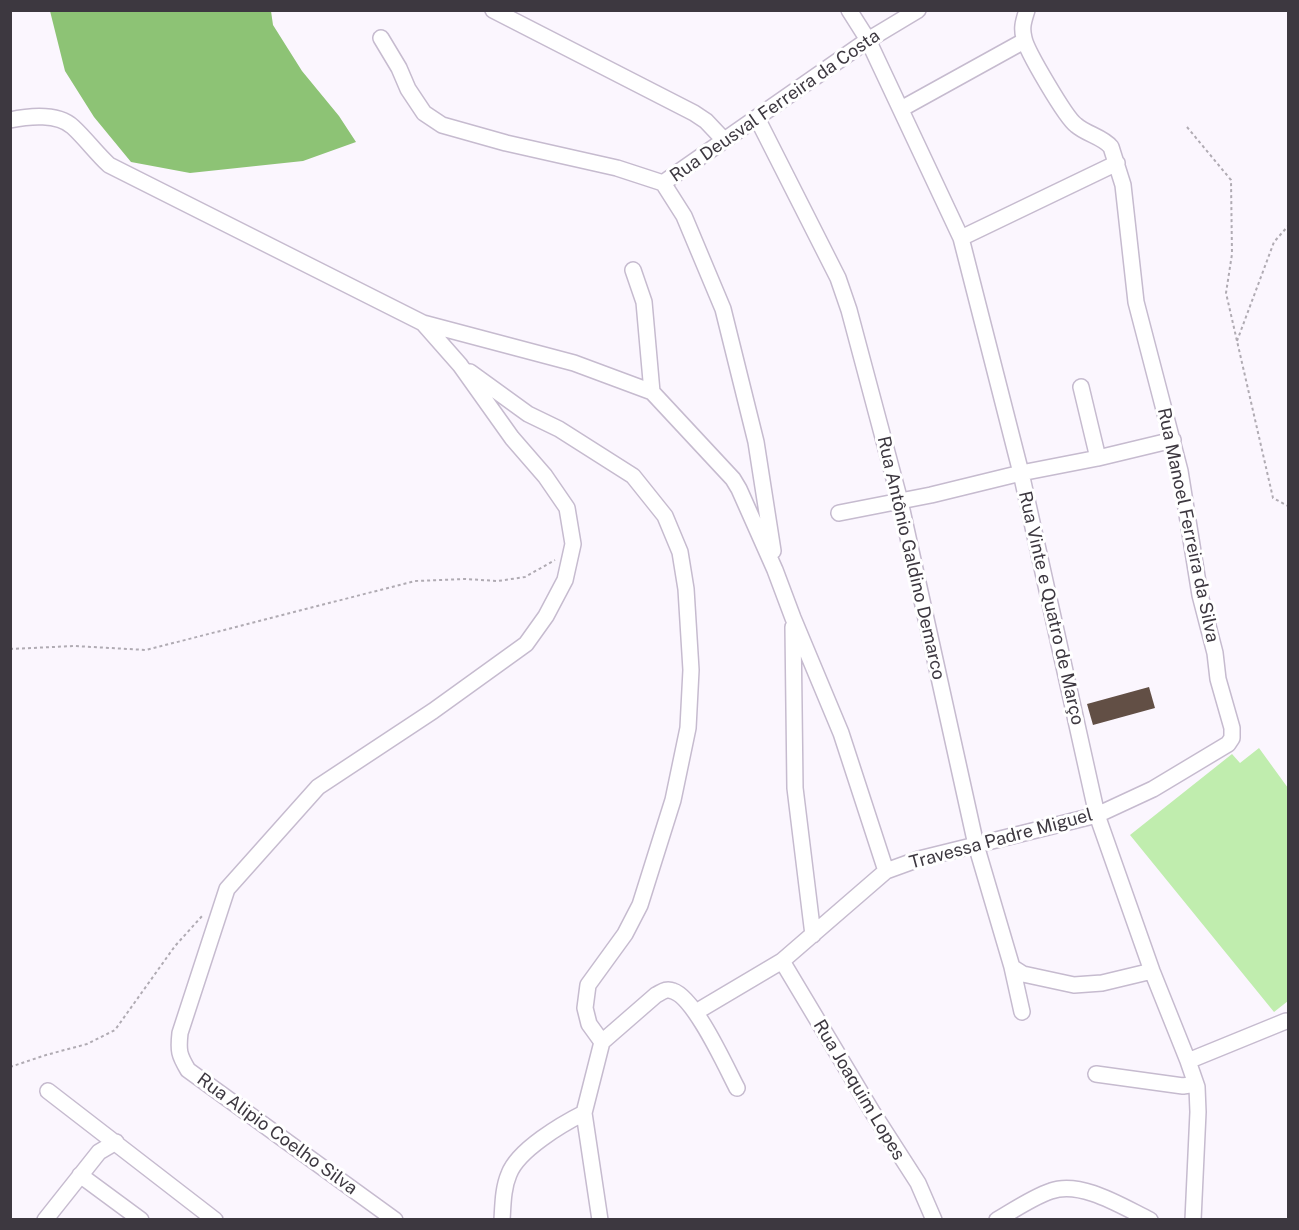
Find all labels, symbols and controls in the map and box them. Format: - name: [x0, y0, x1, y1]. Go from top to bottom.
- street label: Rua Deusval Ferreira da Costa: [666, 25, 884, 187]
- street label: Rua Manoel Ferreira da Silva: [1153, 406, 1223, 644]
- street label: Rua Antônio Galdino Demarco: [872, 434, 950, 682]
- street label: Rua Vinte e Quatro de Março: [1014, 489, 1088, 727]
- street label: Travessa Padre Miguel: [907, 804, 1095, 874]
- street label: Rua Joaquim Lopes: [809, 1016, 909, 1164]
- street label: Rua Alipio Coelho Silva: [193, 1069, 361, 1199]

